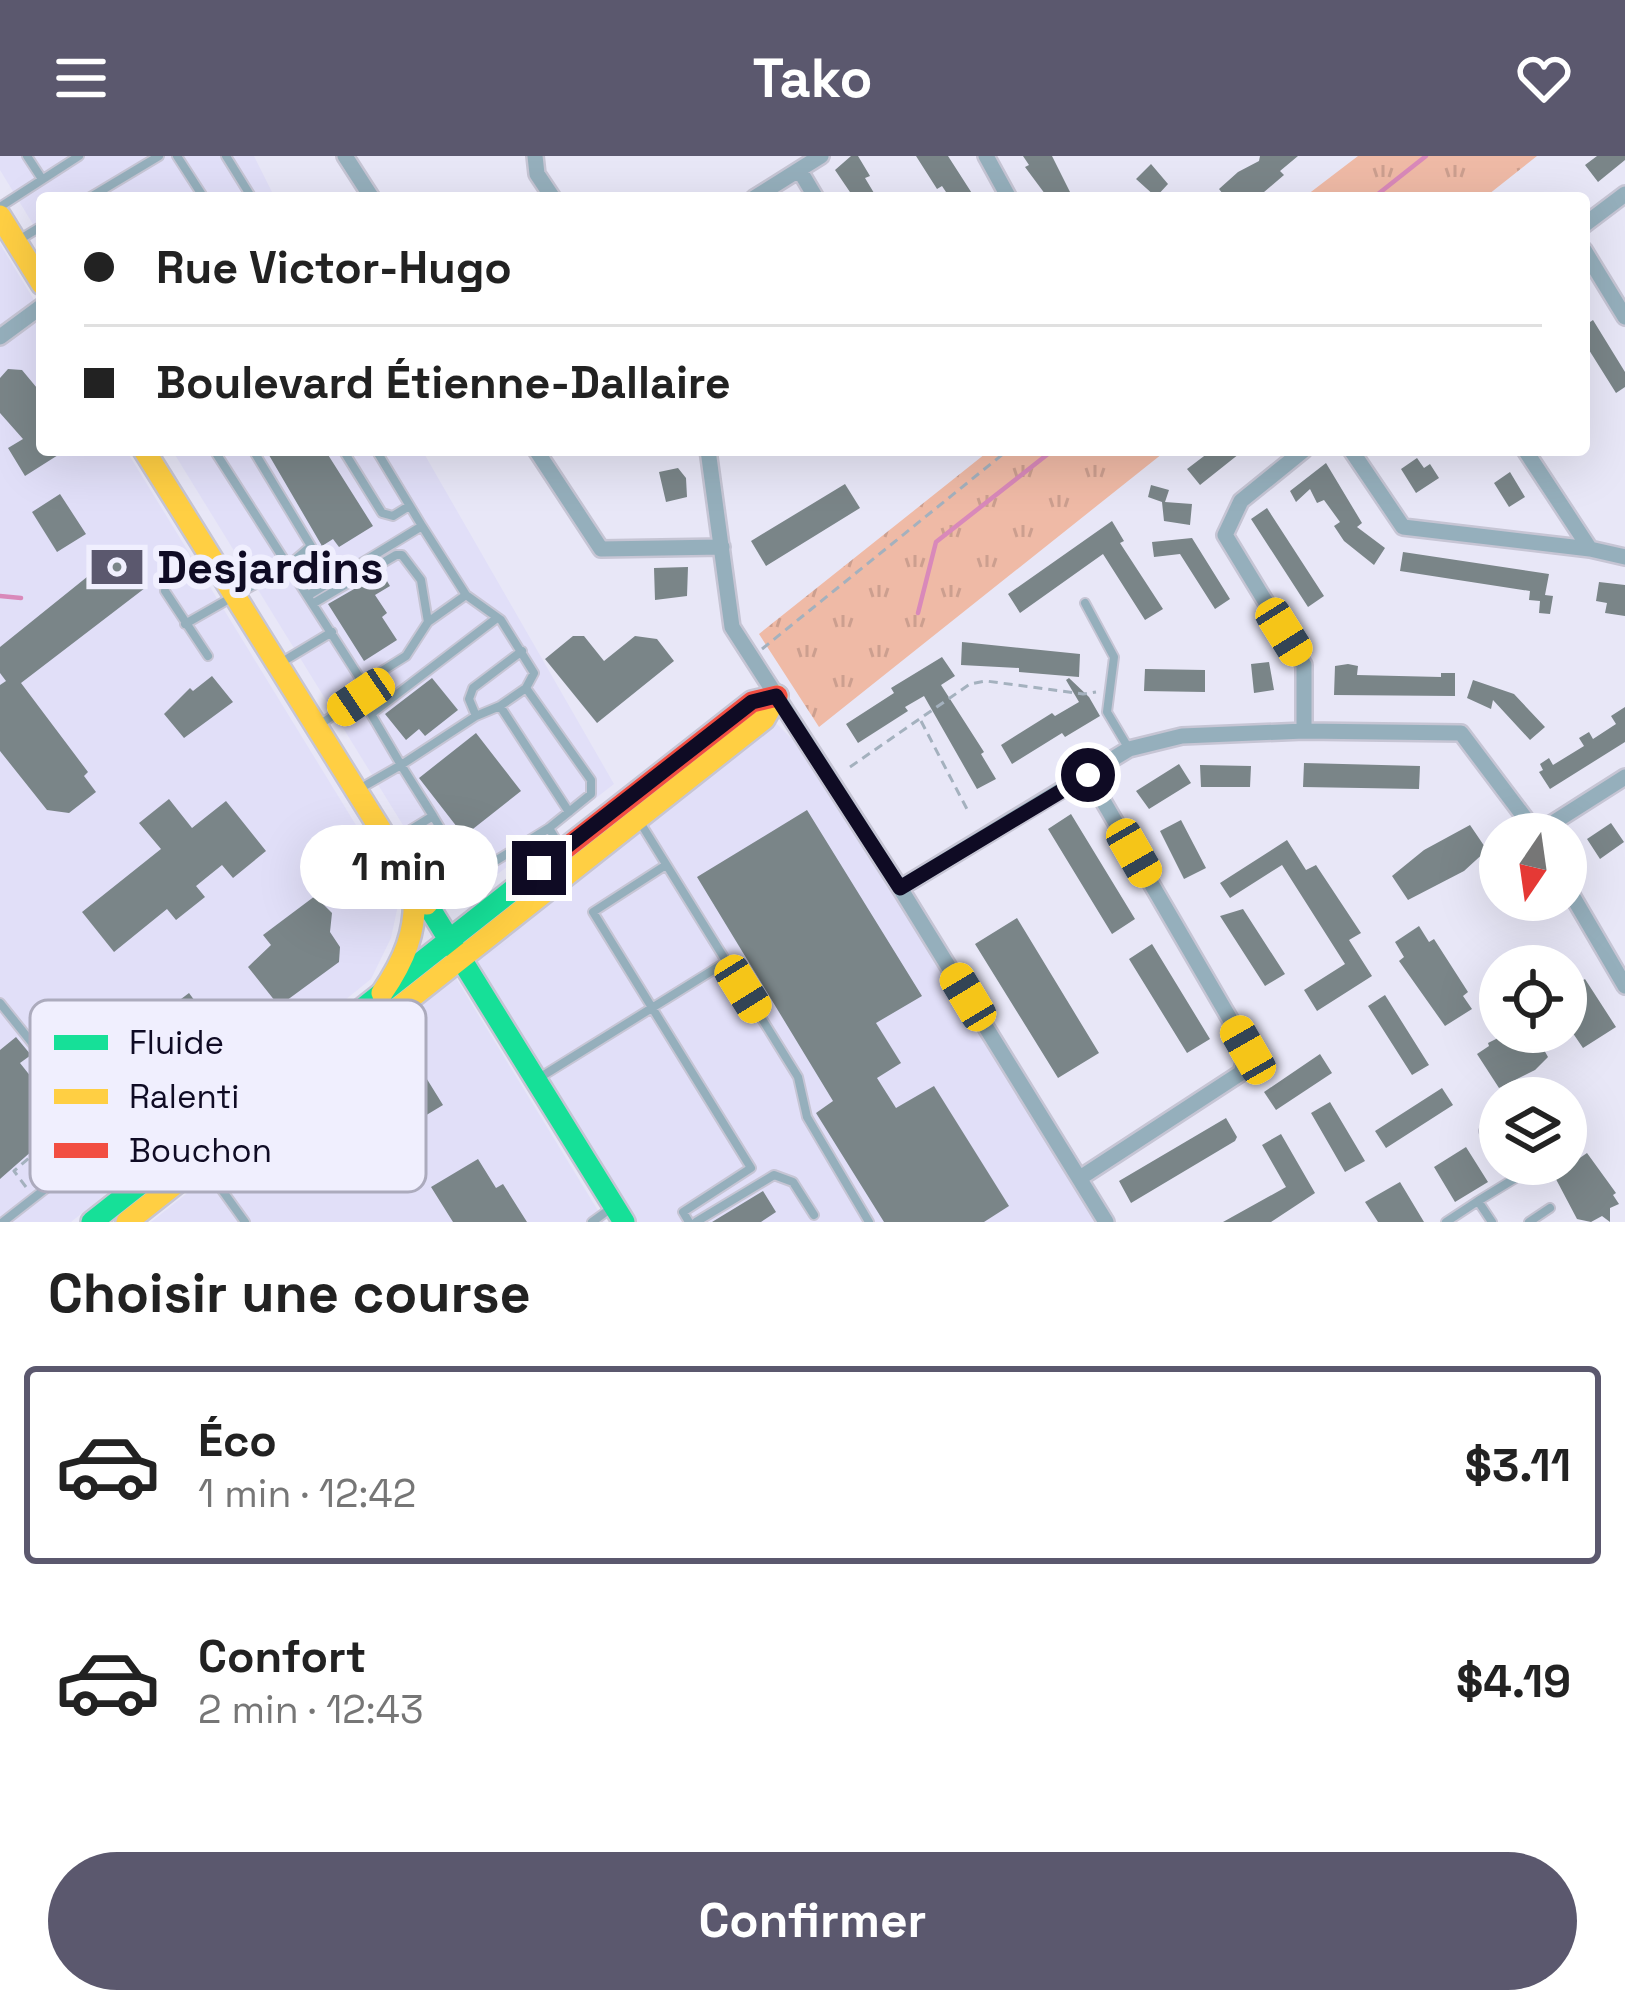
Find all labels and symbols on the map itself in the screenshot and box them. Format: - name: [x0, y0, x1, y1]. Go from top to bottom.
- bank icon: Desjardins: [88, 538, 146, 596]
- place label: Desjardins: [157, 539, 384, 596]
- car: [1250, 592, 1318, 672]
- car: [321, 662, 401, 732]
- route start: [1061, 748, 1115, 802]
- car: [1100, 813, 1168, 893]
- north arrow: [1479, 813, 1587, 921]
- callout: 1 min: [299, 826, 497, 910]
- route end: [512, 841, 566, 895]
- car: [709, 949, 777, 1029]
- car: [934, 957, 1002, 1037]
- legend: [30, 1000, 426, 1192]
- car: [1214, 1010, 1282, 1090]
- text: Fluide: [129, 1022, 224, 1064]
- text: Ralenti: [129, 1076, 239, 1118]
- text: Bouchon: [129, 1130, 272, 1172]

